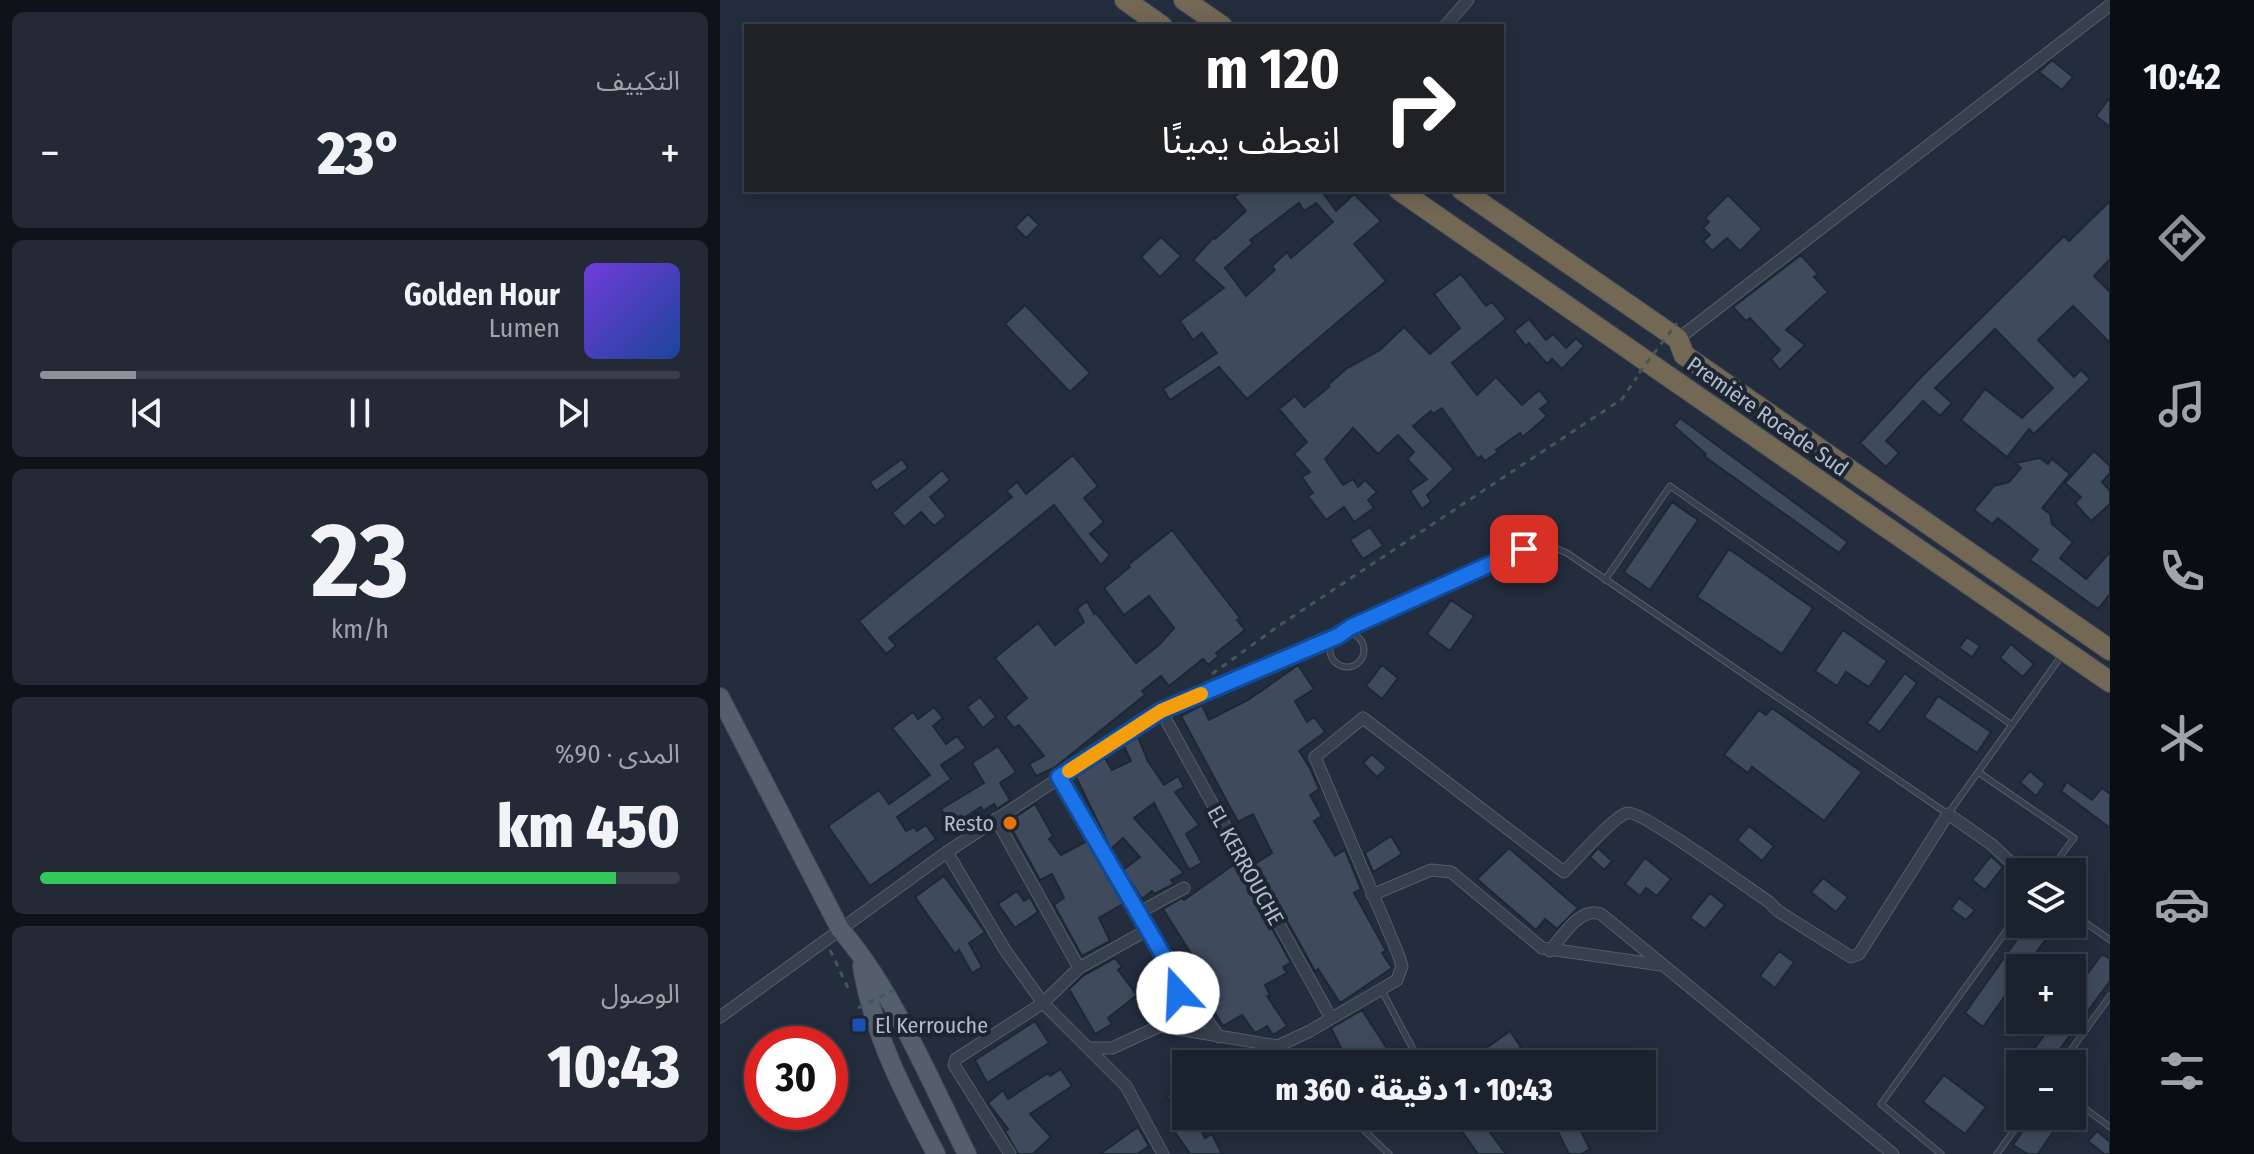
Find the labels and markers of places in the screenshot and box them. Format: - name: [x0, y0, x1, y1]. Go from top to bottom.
- pin: [1490, 515, 1558, 583]
- place label: Resto: [944, 810, 994, 837]
- marker: Resto: [1001, 814, 1019, 832]
- place label: El Kerrouche: [875, 1012, 988, 1039]
- marker: El Kerrouche: [850, 1016, 868, 1034]

